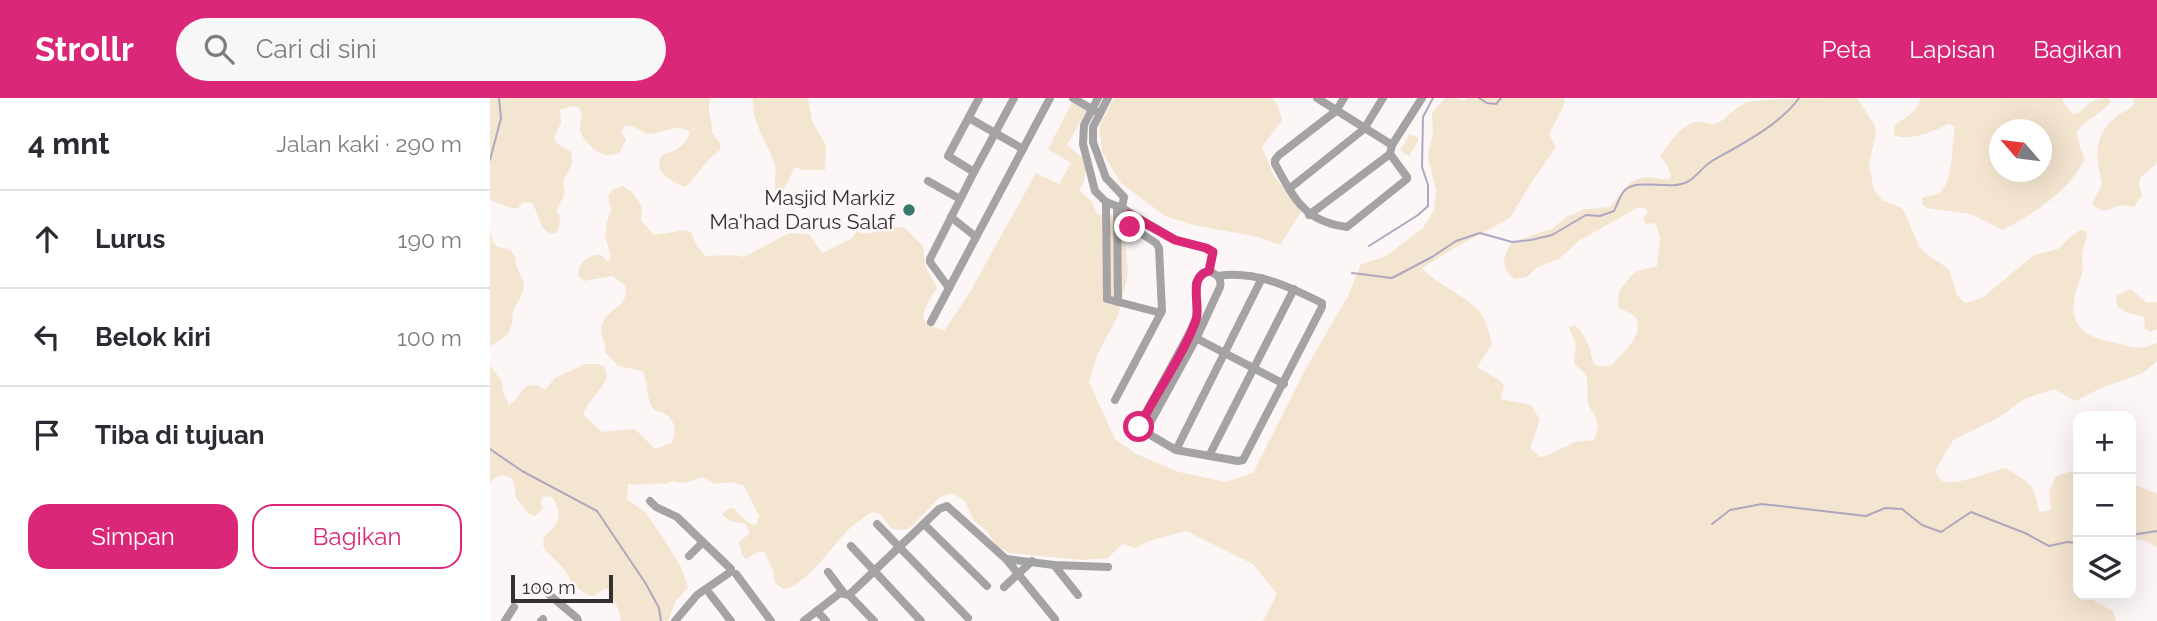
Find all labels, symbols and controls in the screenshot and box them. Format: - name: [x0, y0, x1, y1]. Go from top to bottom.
- search box: [176, 18, 666, 81]
- text: Strollr: [35, 30, 134, 69]
- icon: search: [200, 30, 238, 68]
- text: Cari di sini: [256, 34, 377, 64]
- text: Peta: [1822, 35, 1871, 64]
- text: Lapisan: [1909, 35, 1995, 64]
- text: Bagikan: [2033, 35, 2122, 64]
- north arrow: [1989, 119, 2052, 182]
- text: 4 mnt: [28, 126, 110, 161]
- text: Jalan kaki · 290 m: [276, 130, 462, 157]
- place label: Masjid Markiz Ma'had Darus Salaf: [709, 185, 896, 234]
- marker: Masjid Markiz Ma'had Darus Salaf: [901, 202, 917, 218]
- route end: [1114, 211, 1145, 242]
- icon: ahead: [28, 220, 66, 258]
- text: Lurus: [95, 224, 165, 254]
- text: 190 m: [398, 226, 462, 253]
- icon: left: [28, 318, 66, 356]
- text: Belok kiri: [95, 322, 211, 352]
- text: 100 m: [397, 324, 462, 351]
- route start: [1123, 411, 1154, 442]
- map controls: [2073, 411, 2136, 600]
- button: +: [2073, 411, 2136, 474]
- icon: arrive: [28, 416, 66, 454]
- text: Tiba di tujuan: [95, 420, 265, 450]
- button: −: [2073, 474, 2136, 537]
- button: Simpan: [28, 504, 238, 569]
- button: Bagikan: [252, 504, 462, 569]
- button: layers: [2073, 537, 2136, 600]
- scale bar: [511, 572, 612, 604]
- text: 100 m: [522, 576, 576, 598]

